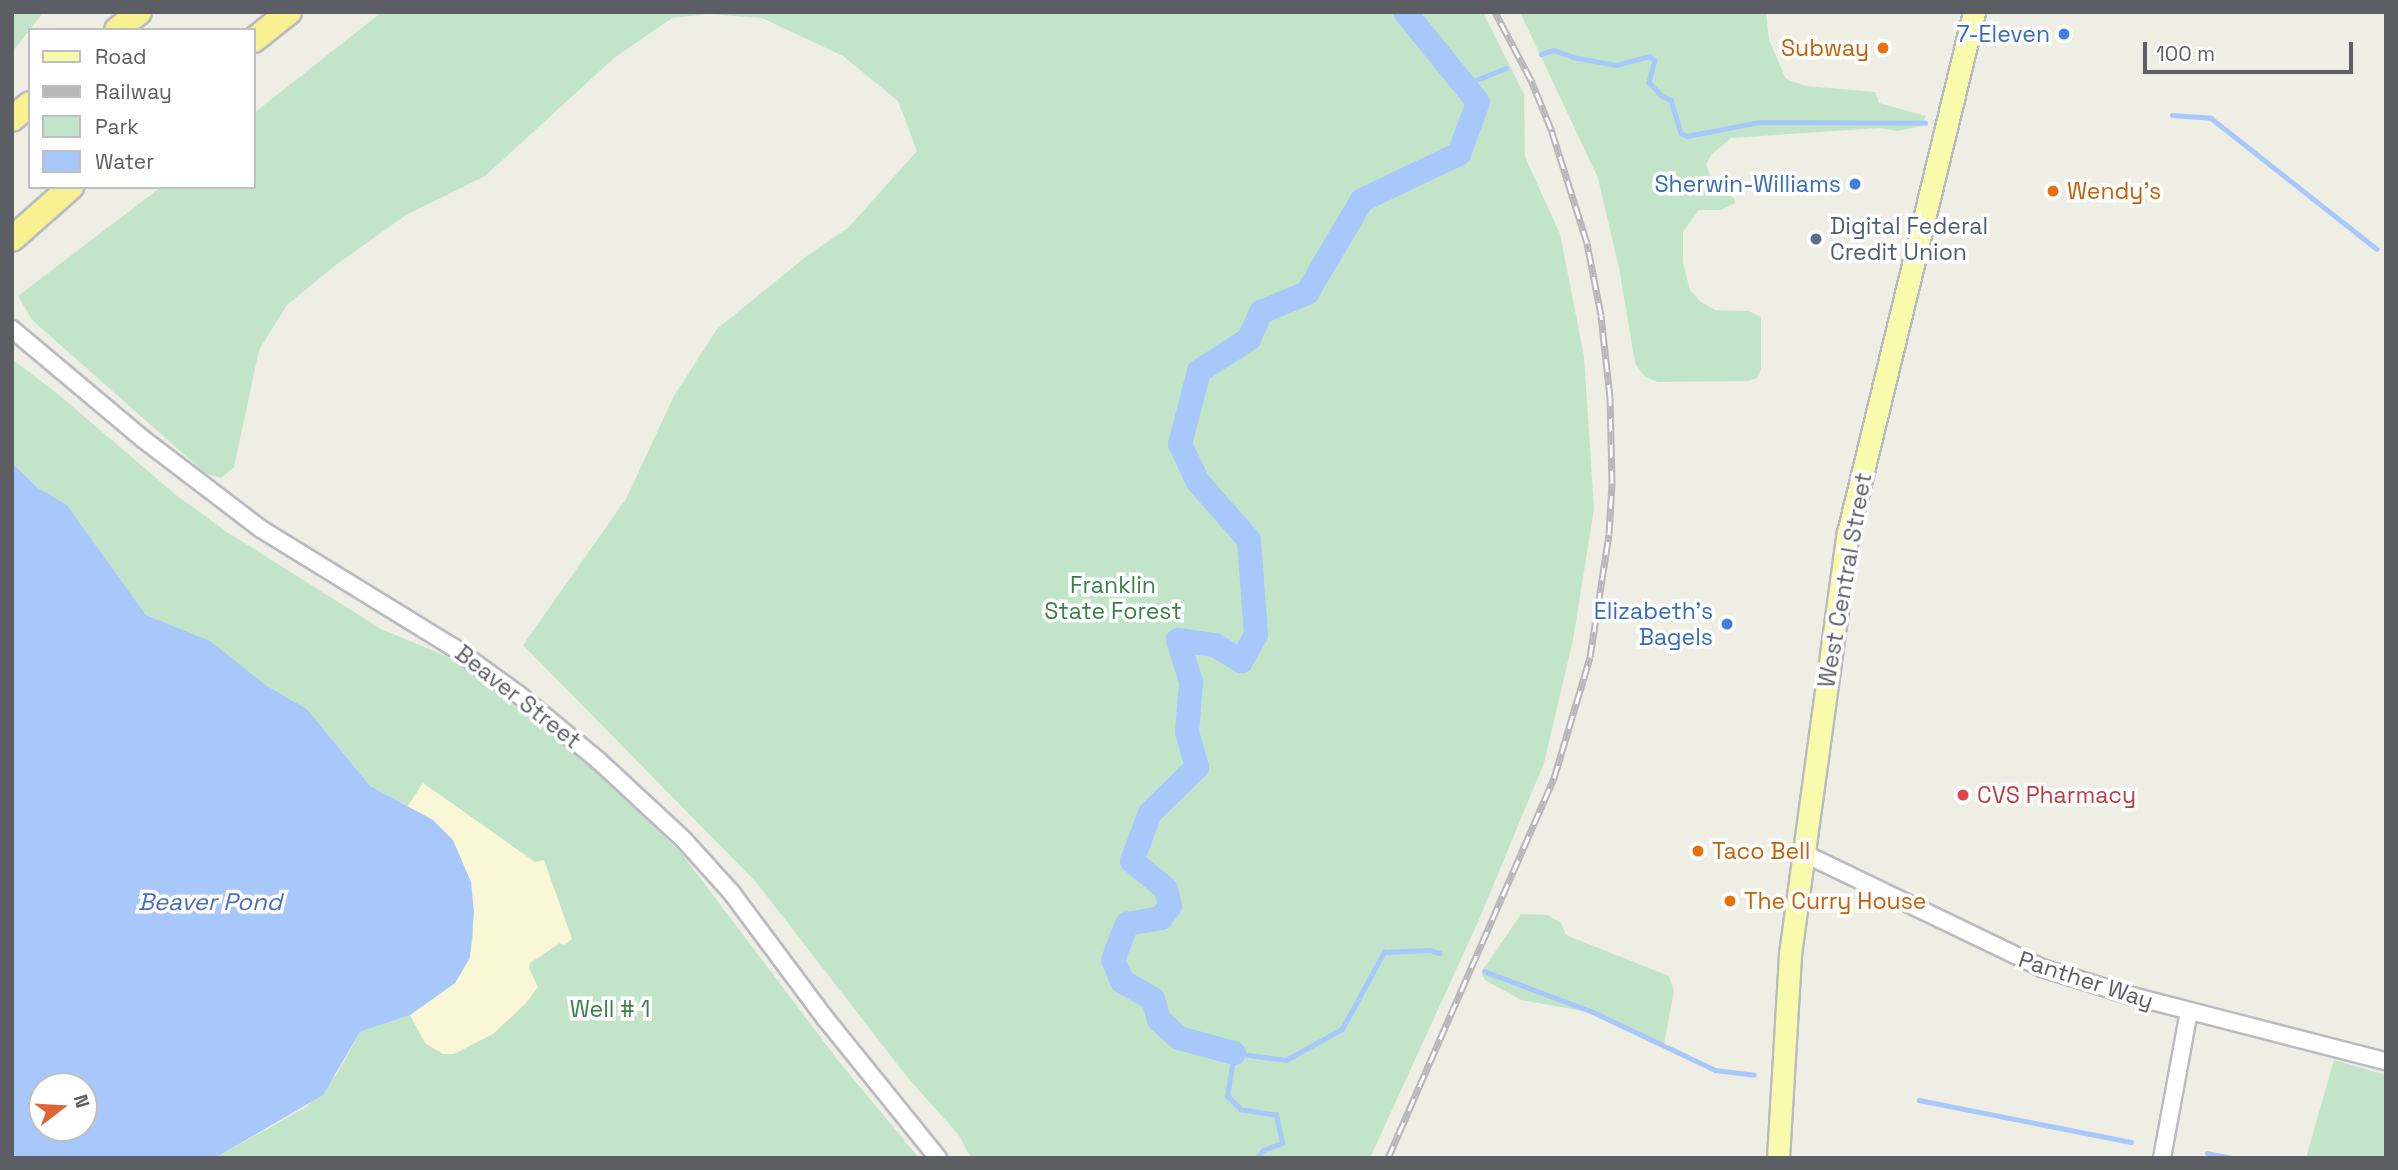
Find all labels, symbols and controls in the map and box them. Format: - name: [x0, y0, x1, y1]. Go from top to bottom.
- place label: 7-Eleven: [1957, 20, 2050, 48]
- marker: 7-Eleven: [2056, 26, 2072, 42]
- legend: [28, 28, 256, 189]
- scale bar: [2146, 28, 2356, 72]
- place label: Subway: [1781, 34, 1869, 62]
- marker: Subway: [1875, 40, 1891, 56]
- text: 100 m: [2156, 40, 2215, 67]
- text: Road: [95, 43, 147, 70]
- text: Railway: [95, 78, 172, 105]
- text: Park: [95, 113, 139, 140]
- text: Water: [95, 148, 154, 175]
- place label: Sherwin-Williams: [1655, 170, 1841, 198]
- marker: Sherwin-Williams: [1847, 176, 1863, 192]
- place label: Wendy's: [2067, 177, 2161, 205]
- marker: Wendy's: [2045, 183, 2061, 199]
- place label: Digital Federal Credit Union: [1830, 212, 1988, 266]
- marker: Digital Federal Credit Union: [1808, 231, 1824, 247]
- street label: West Central Street: [1812, 470, 1878, 690]
- park label: Franklin State Forest: [1044, 571, 1182, 625]
- place label: Elizabeth's Bagels: [1594, 597, 1713, 651]
- marker: Elizabeth's Bagels: [1719, 616, 1735, 632]
- street label: Beaver Street: [450, 639, 586, 755]
- place label: CVS Pharmacy: [1977, 781, 2136, 809]
- marker: CVS Pharmacy: [1955, 787, 1971, 803]
- place label: Taco Bell: [1712, 837, 1810, 865]
- marker: Taco Bell: [1690, 843, 1706, 859]
- place label: The Curry House: [1744, 887, 1926, 915]
- water label: Beaver Pond: [138, 888, 282, 916]
- marker: The Curry House: [1722, 893, 1738, 909]
- street label: Panther Way: [2015, 945, 2157, 1015]
- park label: Well # 1: [570, 995, 650, 1023]
- north arrow: [28, 1072, 98, 1142]
- text: N: [68, 1092, 95, 1111]

